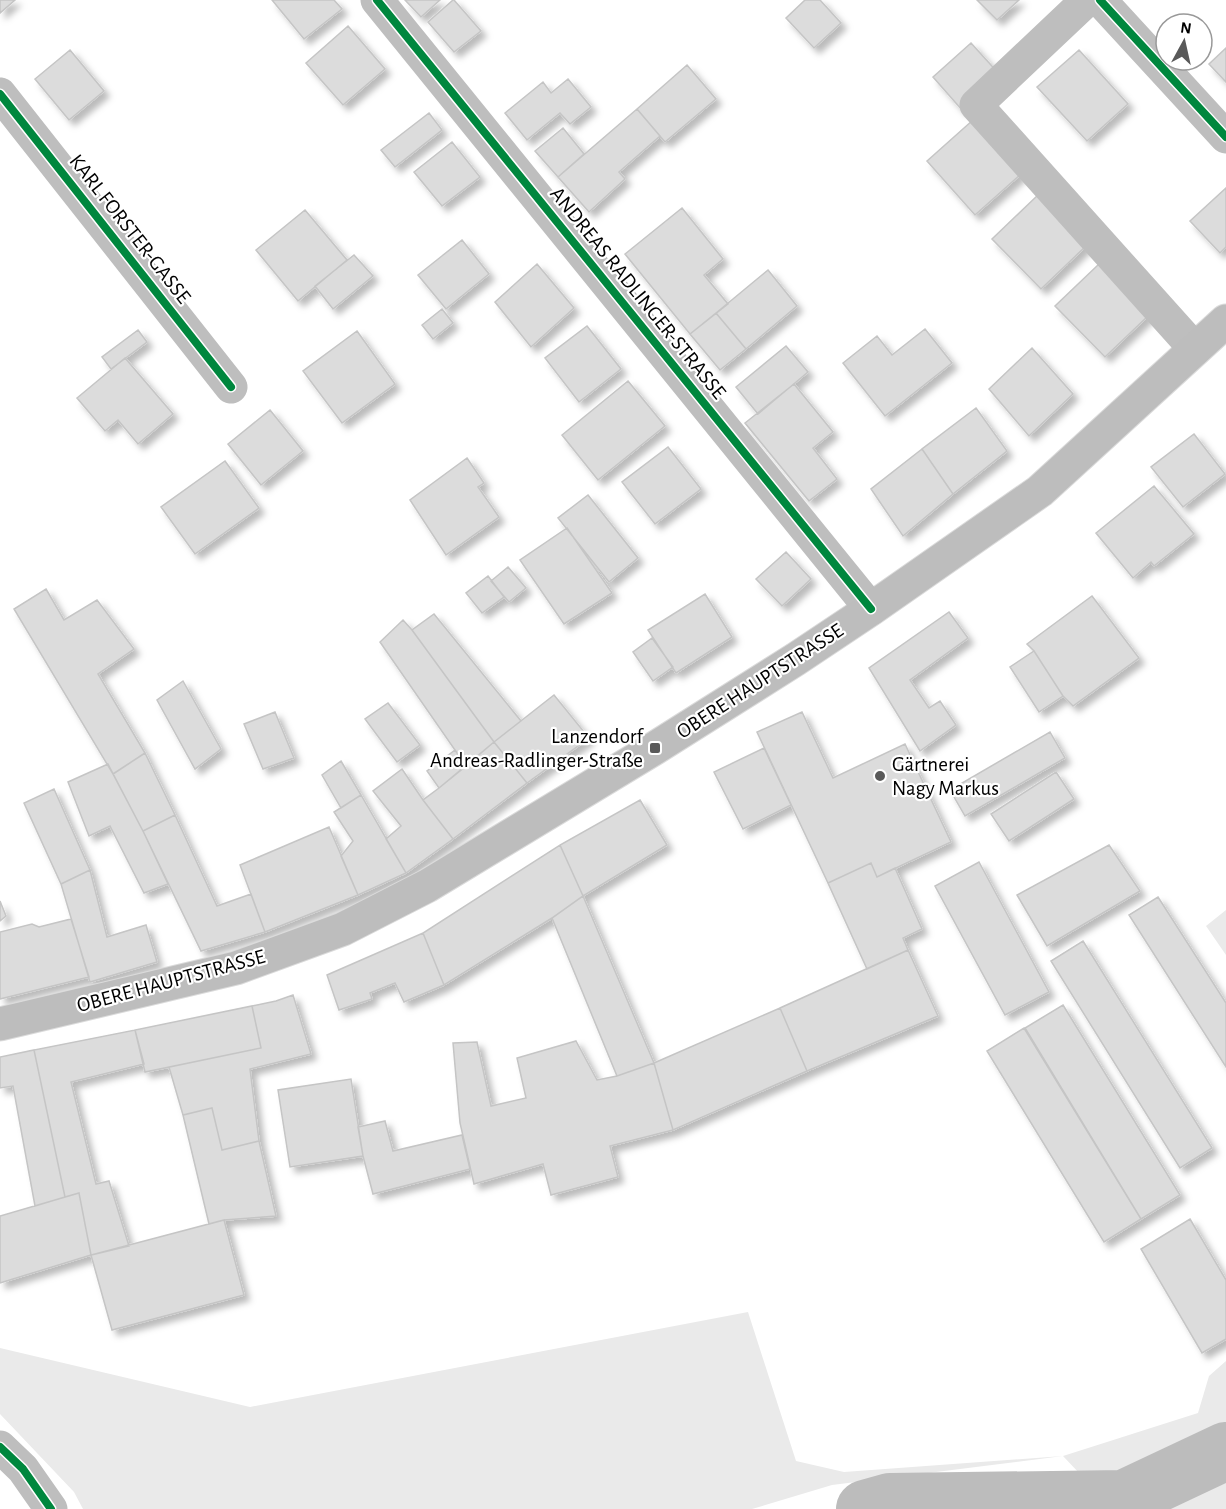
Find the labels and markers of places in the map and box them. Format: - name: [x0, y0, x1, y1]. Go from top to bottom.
- place label: Lanzendorf Andreas-Radlinger-Straße: [430, 726, 645, 771]
- marker: Lanzendorf Andreas-Radlinger-Straße: [648, 741, 662, 755]
- place label: Gärtnerei Nagy Markus: [892, 754, 999, 799]
- marker: Gärtnerei Nagy Markus: [873, 769, 887, 783]

